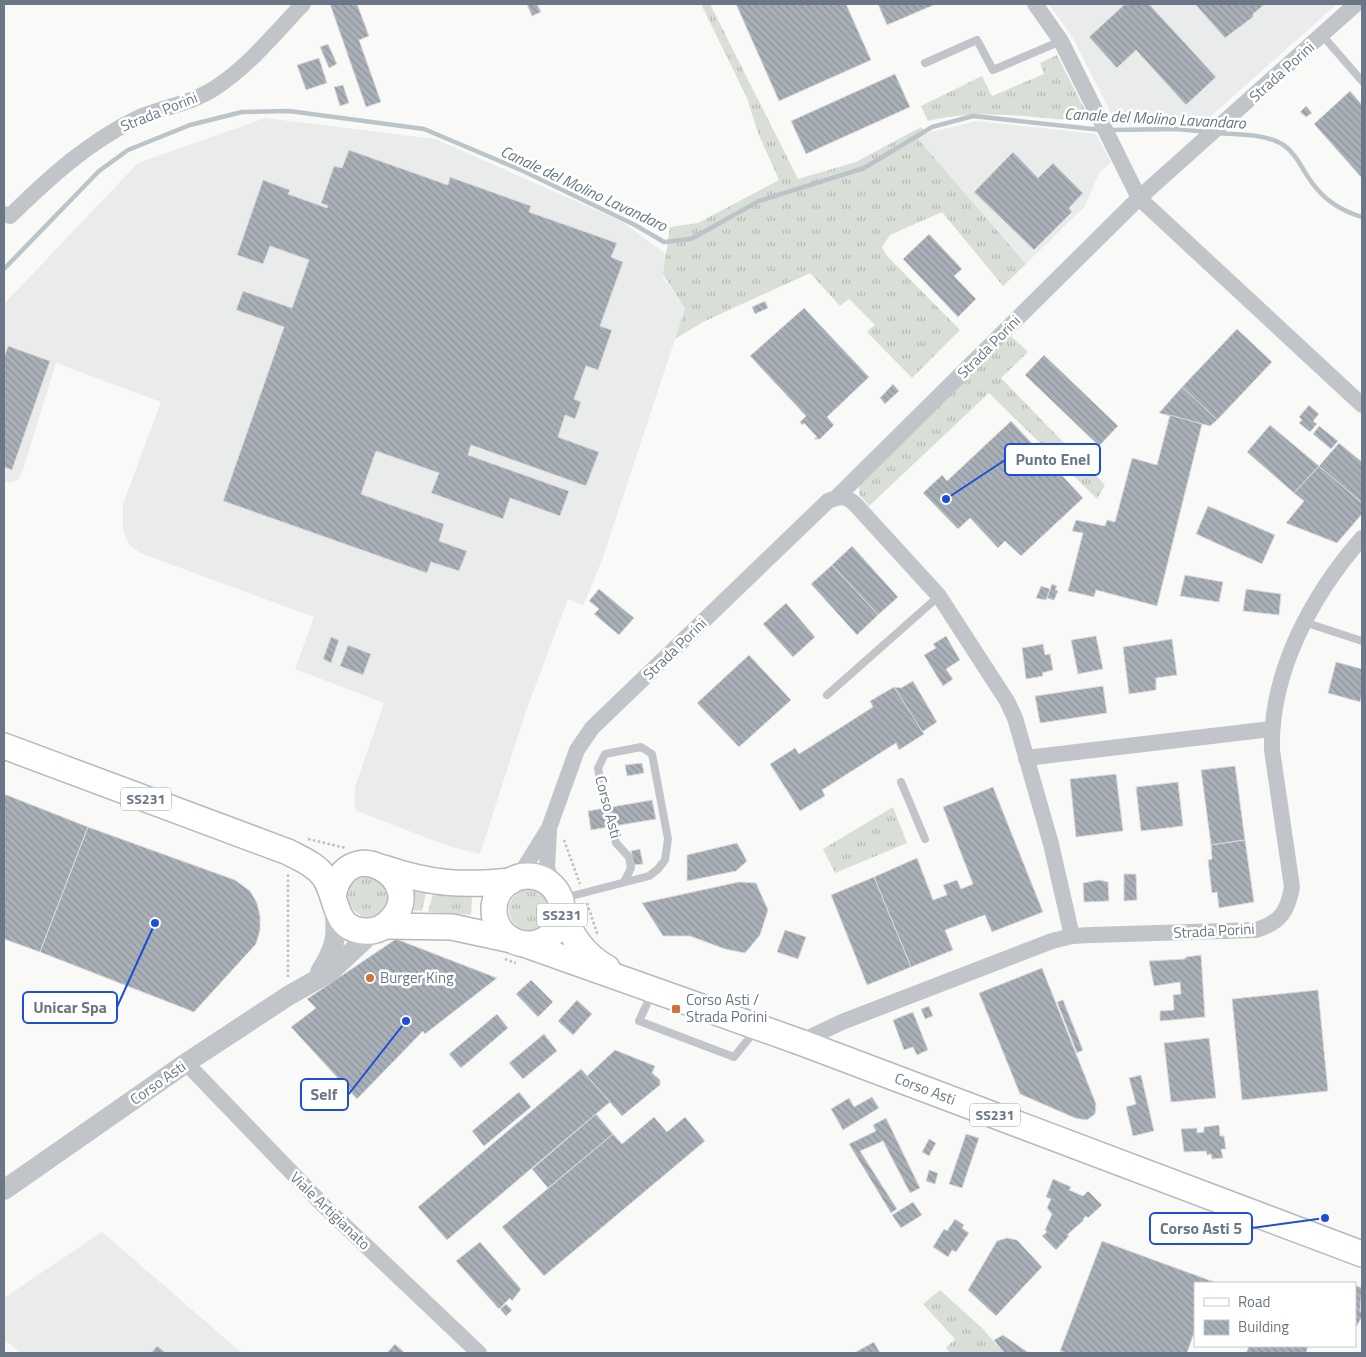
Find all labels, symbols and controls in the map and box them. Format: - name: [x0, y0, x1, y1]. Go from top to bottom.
- street label: Strada Porini: [1244, 36, 1320, 107]
- street label: Strada Porini: [117, 86, 201, 137]
- water label: Canale del Molino Lavandaro: [1064, 101, 1247, 135]
- water label: Canale del Molino Lavandaro: [497, 139, 672, 238]
- street label: Strada Porini: [952, 310, 1026, 384]
- callout: Punto Enel: [1005, 444, 1100, 475]
- text: Punto Enel: [1015, 447, 1091, 471]
- street label: Strada Porini: [637, 612, 712, 685]
- street label: Corso Asti: [589, 773, 628, 841]
- road number: SS231: [121, 788, 171, 811]
- road number: SS231: [537, 904, 587, 926]
- street label: Strada Porini: [1173, 917, 1255, 944]
- place label: Burger King: [380, 966, 454, 989]
- marker: Burger King: [364, 972, 376, 984]
- place label: Corso Asti / Strada Porini: [686, 988, 767, 1028]
- callout: Unicar Spa: [23, 992, 117, 1023]
- text: Unicar Spa: [33, 995, 107, 1019]
- marker: Corso Asti / Strada Porini: [670, 1003, 682, 1015]
- street label: Corso Asti: [125, 1055, 190, 1110]
- street label: Corso Asti: [891, 1066, 959, 1111]
- callout: Self: [301, 1079, 348, 1110]
- text: Self: [311, 1082, 338, 1106]
- road number: SS231: [970, 1104, 1020, 1126]
- street label: Viale Artigianato: [285, 1166, 376, 1255]
- callout: Corso Asti 5: [1150, 1213, 1252, 1244]
- text: Corso Asti 5: [1160, 1216, 1242, 1240]
- legend: [1194, 1282, 1356, 1347]
- text: Road: [1238, 1290, 1270, 1313]
- text: Building: [1238, 1315, 1289, 1338]

